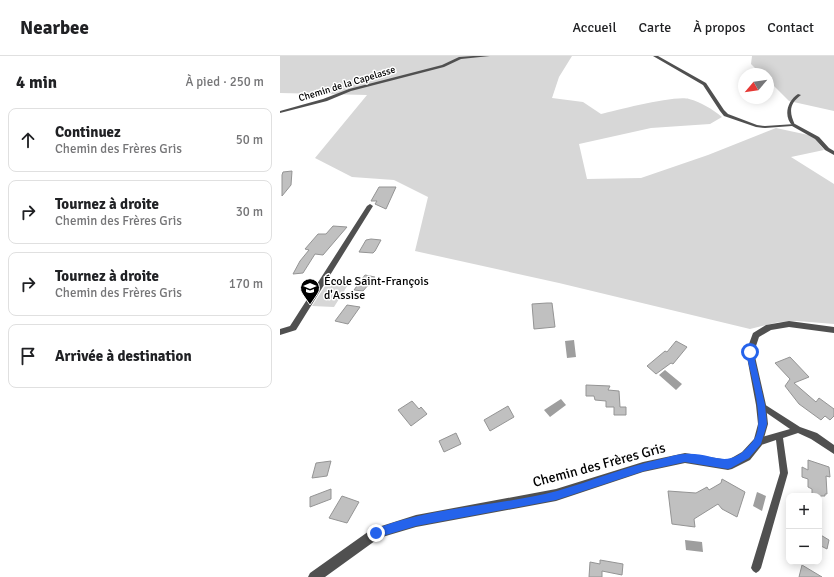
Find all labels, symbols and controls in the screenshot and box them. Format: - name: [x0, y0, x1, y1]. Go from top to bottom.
- text: Nearbee: [20, 16, 89, 40]
- text: Accueil: [572, 19, 617, 36]
- text: Carte: [639, 19, 671, 36]
- text: À propos: [693, 19, 745, 36]
- text: Contact: [767, 19, 814, 36]
- street label: Chemin de la Capelasse: [297, 64, 397, 104]
- north arrow: [738, 68, 774, 104]
- text: 4 min: [16, 72, 57, 93]
- text: À pied · 250 m: [185, 74, 264, 90]
- text: Continuez: [55, 123, 121, 141]
- icon: ahead: [17, 129, 39, 151]
- text: 50 m: [236, 132, 263, 148]
- text: Chemin des Frères Gris: [55, 141, 182, 157]
- text: Tournez à droite: [55, 195, 159, 213]
- icon: right: [17, 201, 39, 223]
- text: 30 m: [236, 204, 263, 220]
- text: Chemin des Frères Gris: [55, 213, 182, 229]
- text: Tournez à droite: [55, 267, 159, 285]
- icon: right: [17, 273, 39, 295]
- place label: École Saint-François d'Assise: [324, 274, 429, 303]
- text: 170 m: [229, 276, 263, 292]
- school or university icon: École Saint-François d'Assise: [299, 277, 321, 305]
- text: Chemin des Frères Gris: [55, 285, 182, 301]
- route start: [741, 343, 759, 361]
- icon: arrive: [17, 345, 39, 367]
- text: Arrivée à destination: [55, 347, 192, 365]
- street label: Chemin des Frères Gris: [531, 439, 667, 491]
- map controls: [786, 493, 822, 565]
- button: +: [786, 493, 822, 529]
- route end: [367, 524, 385, 542]
- button: −: [786, 529, 822, 565]

